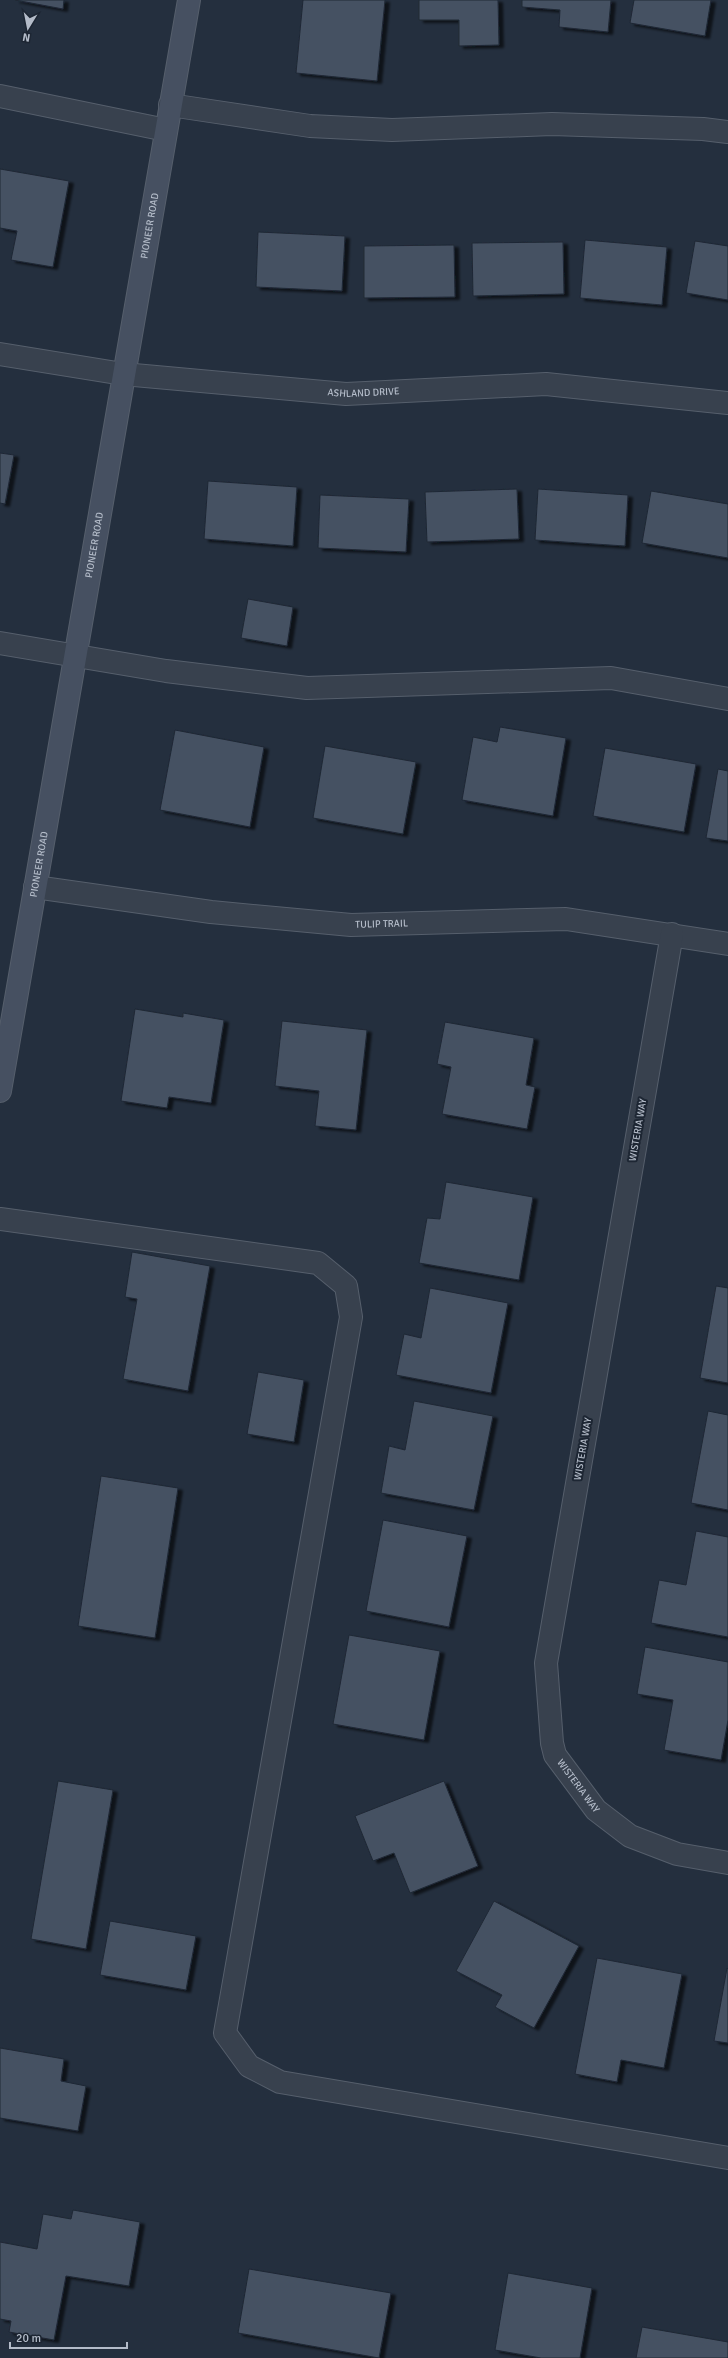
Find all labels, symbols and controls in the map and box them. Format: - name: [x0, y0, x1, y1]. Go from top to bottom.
- north arrow: [8, 8, 48, 48]
- text: N: [21, 30, 31, 44]
- street label: PIONEER ROAD: [138, 192, 161, 260]
- street label: ASHLAND DRIVE: [327, 385, 400, 400]
- street label: PIONEER ROAD: [83, 511, 106, 579]
- street label: PIONEER ROAD: [28, 831, 51, 898]
- street label: TULIP TRAIL: [355, 917, 408, 931]
- street label: WISTERIA WAY: [627, 1098, 649, 1162]
- street label: WISTERIA WAY: [572, 1417, 594, 1481]
- street label: WISTERIA WAY: [554, 1757, 602, 1815]
- scale bar: [10, 2324, 127, 2350]
- text: 20 m: [16, 2331, 41, 2346]

